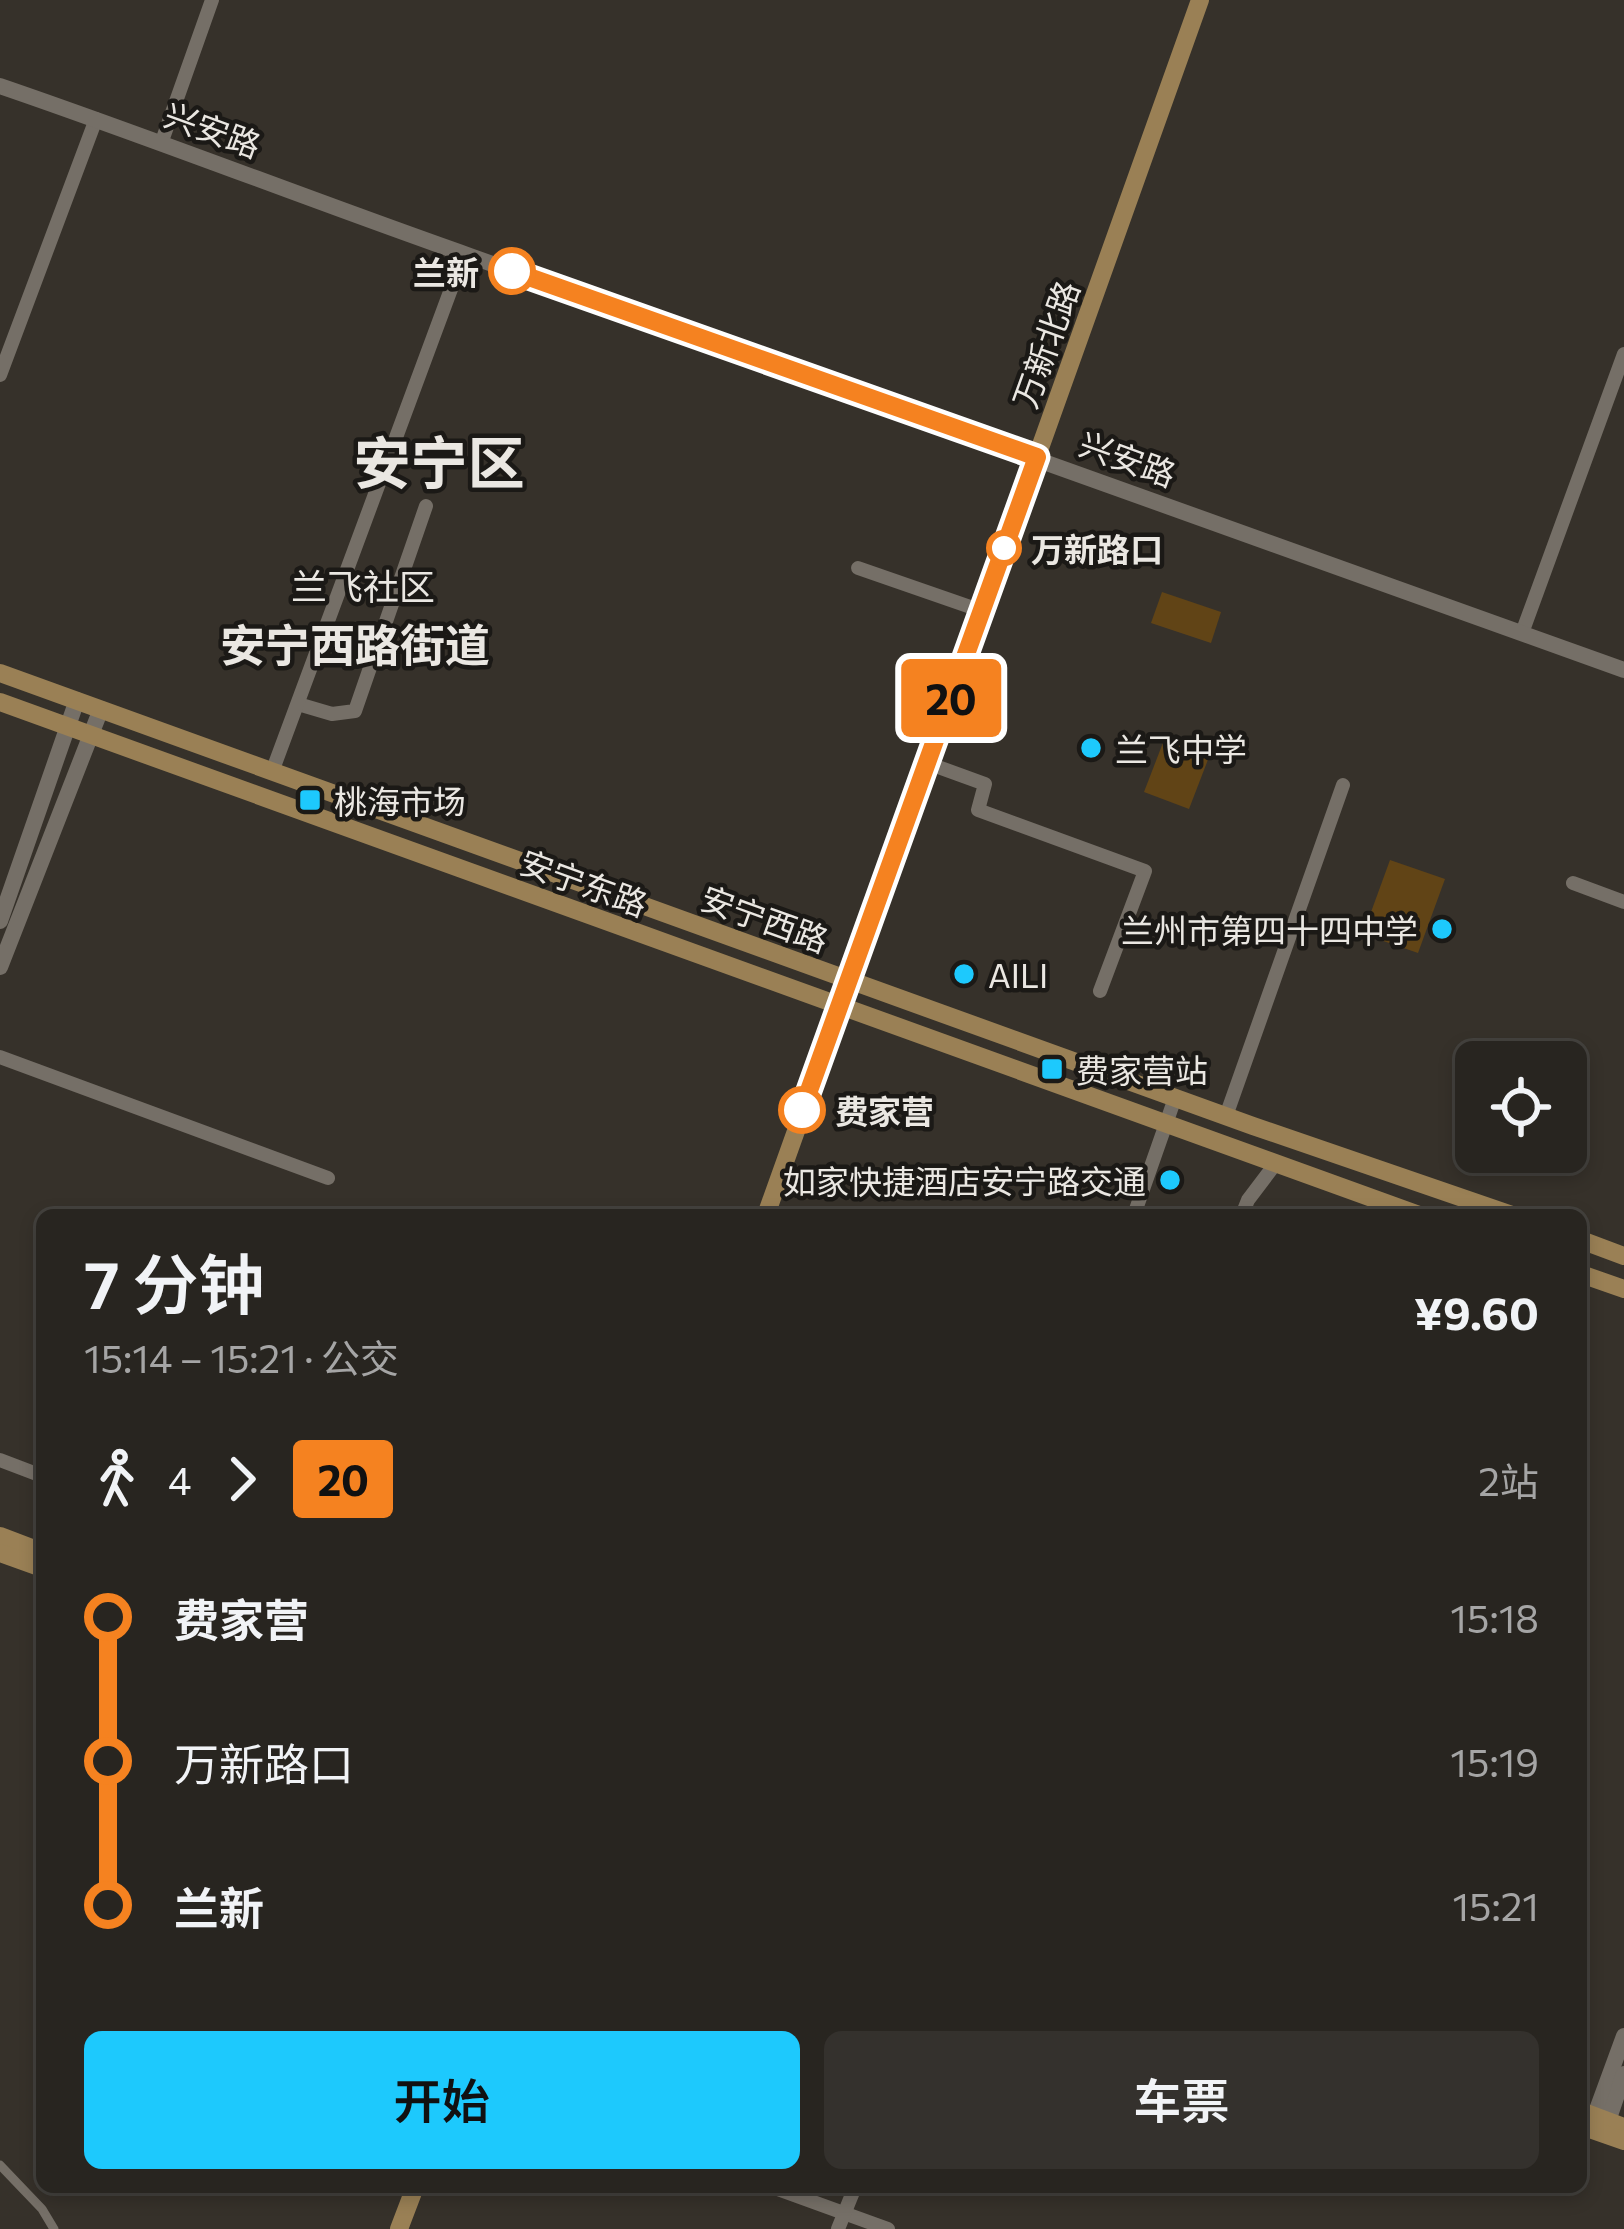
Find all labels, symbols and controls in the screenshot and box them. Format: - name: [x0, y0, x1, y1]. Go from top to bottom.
- street label: 兴安路: [159, 93, 267, 165]
- marker: 兰新: [490, 249, 534, 293]
- place label: 兰新: [413, 251, 479, 292]
- street label: 万新北路: [1003, 275, 1087, 413]
- street label: 兴安路: [1074, 422, 1182, 494]
- district label: 安宁区: [354, 426, 525, 496]
- place label: 万新路口: [1031, 528, 1163, 569]
- marker: 万新路口: [988, 532, 1020, 564]
- district label: 兰飞社区: [291, 563, 435, 607]
- district label: 安宁西路街道: [220, 616, 490, 671]
- line badge: 20: [897, 659, 1005, 737]
- text: 20: [925, 672, 977, 724]
- place label: 兰飞中学: [1115, 728, 1247, 769]
- marker: 兰飞中学: [1078, 735, 1104, 761]
- place label: 桃海市场: [334, 780, 466, 821]
- marker: 桃海市场: [297, 787, 323, 813]
- street label: 安宁东路: [515, 840, 653, 924]
- street label: 安宁西路: [696, 876, 834, 960]
- place label: 兰州市第四十四中学: [1121, 909, 1418, 950]
- marker: 兰州市第四十四中学: [1429, 916, 1455, 942]
- place label: AILI: [988, 954, 1048, 995]
- marker: AILI: [951, 961, 977, 987]
- map controls: [1455, 1041, 1587, 1173]
- button: locate: [1455, 1041, 1587, 1173]
- place label: 费家营站: [1076, 1049, 1208, 1090]
- marker: 费家营站: [1039, 1056, 1065, 1082]
- marker: 费家营: [780, 1088, 824, 1132]
- place label: 费家营: [835, 1090, 934, 1131]
- place label: 如家快捷酒店安宁路交通: [783, 1160, 1146, 1201]
- marker: 如家快捷酒店安宁路交通: [1157, 1167, 1183, 1193]
- text: 7 分钟: [84, 1242, 264, 1323]
- text: ¥9.60: [1414, 1284, 1539, 1339]
- text: 15:14 – 15:21 · 公交: [84, 1333, 399, 1381]
- icon: walk: [84, 1446, 150, 1512]
- icon: forward: [209, 1446, 275, 1512]
- text: 20: [317, 1453, 369, 1505]
- text: 4: [168, 1455, 191, 1503]
- text: 2站: [1478, 1456, 1539, 1504]
- text: 费家营: [174, 1591, 309, 1646]
- text: 15:18: [1450, 1593, 1539, 1641]
- text: 万新路口: [174, 1735, 354, 1790]
- text: 15:19: [1450, 1737, 1539, 1785]
- text: 兰新: [174, 1879, 264, 1934]
- text: 15:21: [1452, 1881, 1539, 1929]
- button: 开始: [84, 2031, 800, 2169]
- button: 车票: [824, 2031, 1539, 2169]

